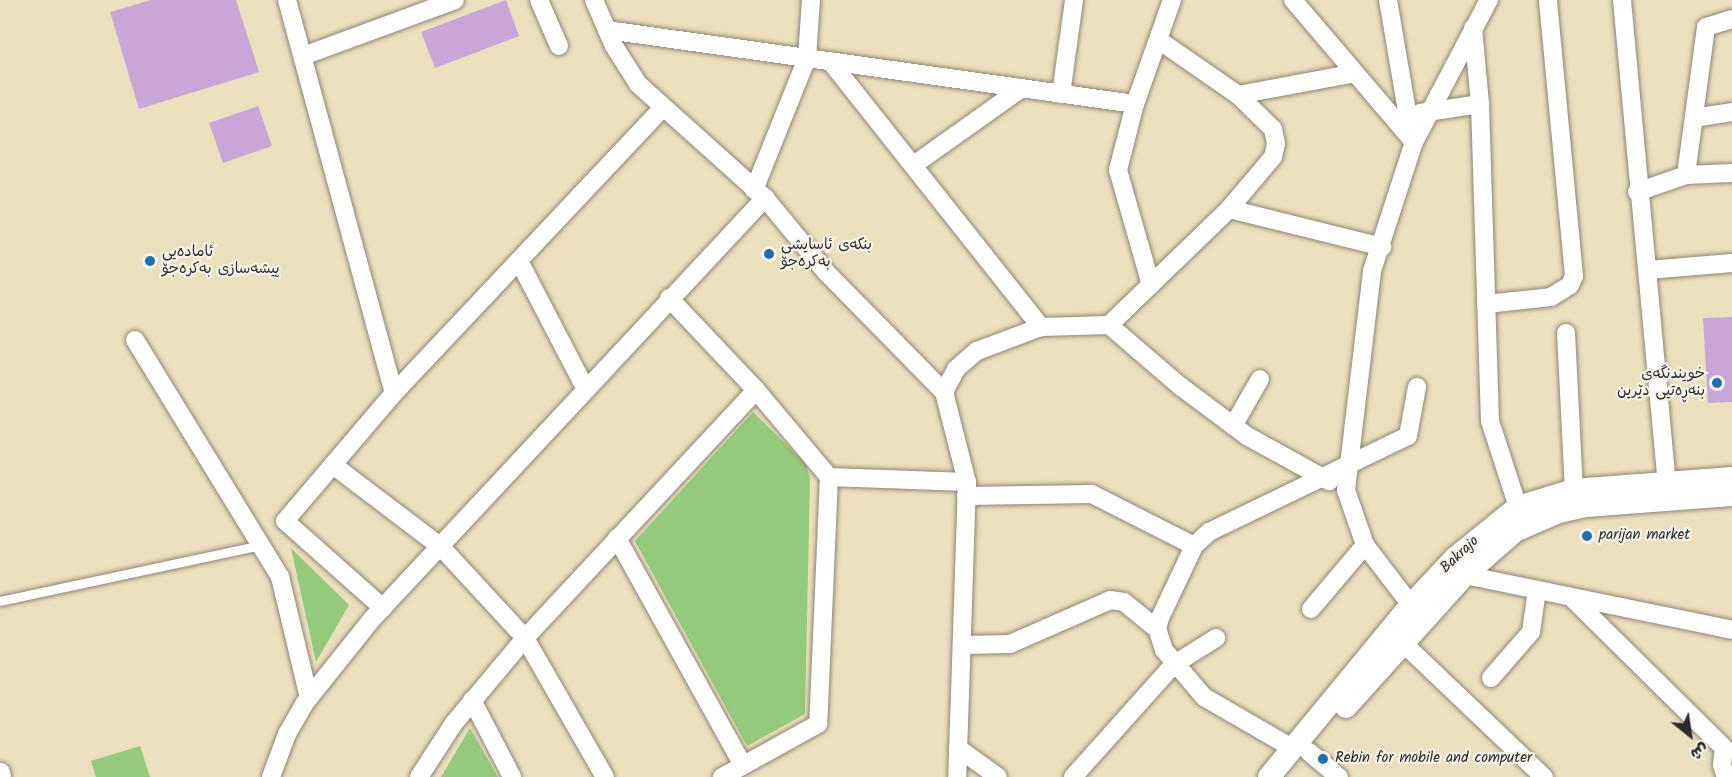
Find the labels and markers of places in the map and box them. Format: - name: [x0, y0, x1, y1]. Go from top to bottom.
- place label: بنکەی ئاسایشی بەکرەجۆ: [781, 236, 872, 271]
- place label: ئامادەیی پیشەسازی بەکرەجۆ: [162, 243, 280, 278]
- marker: بنکەی ئاسایشی بەکرەجۆ: [762, 247, 776, 261]
- marker: ئامادەیی پیشەسازی بەکرەجۆ: [143, 254, 157, 268]
- place label: خویندنگەی بنەڕەتیی دێرین: [1617, 365, 1705, 400]
- marker: خویندنگەی بنەڕەتیی دێرین: [1710, 376, 1724, 390]
- place label: parijan market: [1599, 527, 1690, 545]
- marker: parijan market: [1580, 529, 1594, 543]
- place label: Rebin for mobile and computer: [1335, 750, 1532, 768]
- marker: Rebin for mobile and computer: [1316, 752, 1330, 766]

